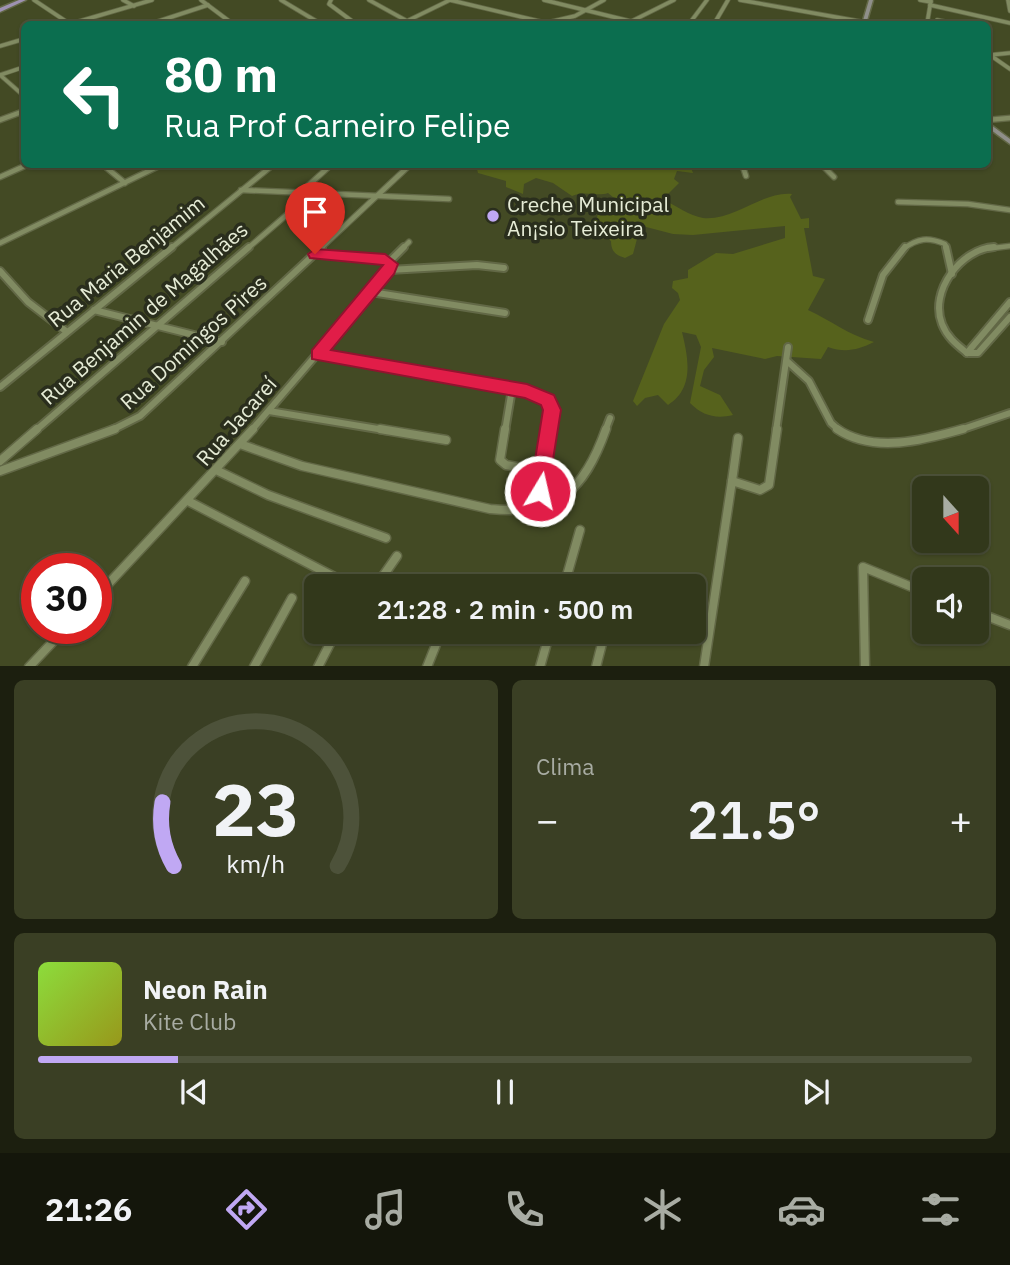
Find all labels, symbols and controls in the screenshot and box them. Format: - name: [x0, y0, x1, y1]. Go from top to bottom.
- text: 80 m: [164, 42, 278, 105]
- icon: left: [49, 49, 140, 140]
- text: Rua Prof Carneiro Felipe: [164, 104, 511, 146]
- pin: [285, 182, 345, 254]
- street label: Rua Maria Benjamim: [42, 189, 210, 333]
- place label: Creche Municipal An¡sio Teixeira: [507, 190, 670, 242]
- icon: arrive: [296, 193, 334, 231]
- marker: Creche Municipal An¡sio Teixeira: [485, 208, 501, 224]
- street label: Rua Benjamin de Magalhães: [35, 215, 253, 411]
- street label: Rua Domingos Pires: [114, 269, 272, 415]
- street label: Rua Jacareí: [189, 370, 283, 472]
- position arrow: [503, 454, 577, 528]
- north arrow: [912, 476, 989, 553]
- map controls: [912, 476, 989, 644]
- speed limit sign: 30: [21, 553, 112, 644]
- button: sound: [912, 567, 989, 644]
- text: 21:28 · 2 min · 500 m: [377, 592, 633, 626]
- text: Clima: [536, 751, 595, 781]
- text: 23: [212, 761, 300, 856]
- text: 21.5°: [687, 786, 821, 853]
- text: −: [536, 795, 559, 844]
- text: +: [949, 795, 972, 844]
- text: km/h: [227, 846, 285, 879]
- text: Neon Rain: [143, 972, 268, 1006]
- text: Kite Club: [143, 1006, 236, 1036]
- icon: previous: [175, 1073, 213, 1111]
- icon: pause: [486, 1073, 524, 1111]
- icon: next: [797, 1073, 835, 1111]
- icon: directions: [222, 1185, 271, 1234]
- icon: music: [361, 1185, 410, 1234]
- icon: phone: [500, 1185, 549, 1234]
- icon: climate: [638, 1185, 687, 1234]
- icon: car: [777, 1185, 826, 1234]
- icon: filters: [916, 1185, 965, 1234]
- text: 21:26: [45, 1188, 132, 1230]

